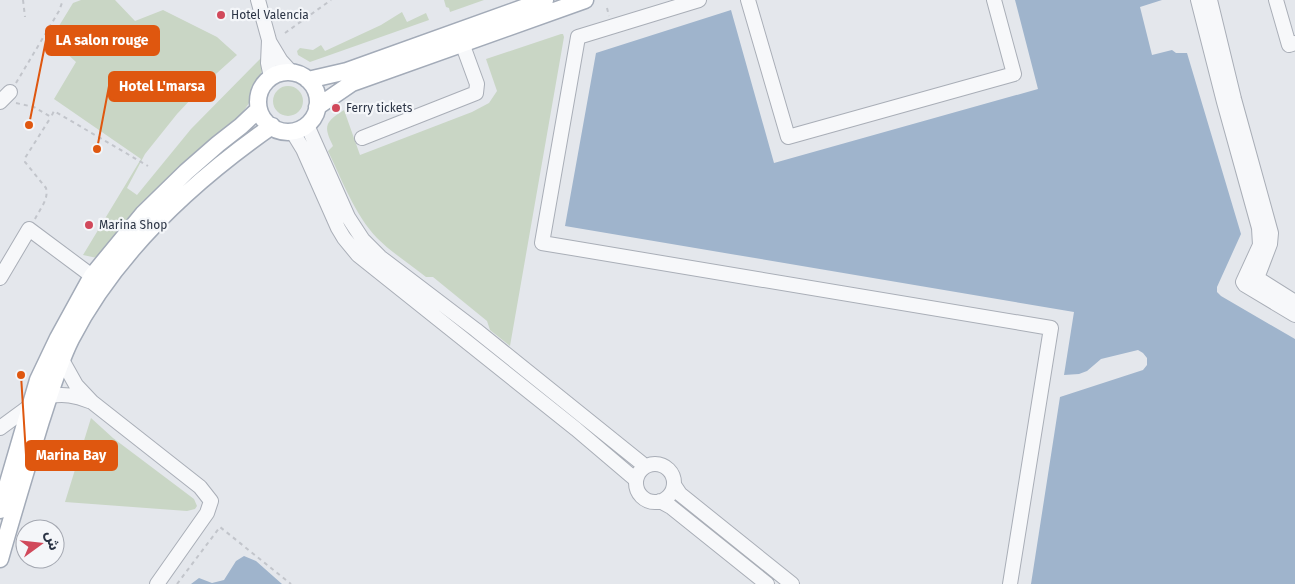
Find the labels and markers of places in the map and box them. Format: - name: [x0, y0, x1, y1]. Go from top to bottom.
- place label: Hotel Valencia: [231, 8, 309, 22]
- marker: Hotel Valencia: [215, 9, 227, 21]
- callout: LA salon rouge: [46, 26, 159, 55]
- callout: Hotel L'marsa: [109, 72, 215, 101]
- place label: Ferry tickets: [346, 101, 413, 115]
- marker: Ferry tickets: [330, 102, 342, 114]
- place label: Marina Shop: [99, 218, 167, 232]
- marker: Marina Shop: [83, 219, 95, 231]
- callout: Marina Bay: [26, 441, 117, 470]

